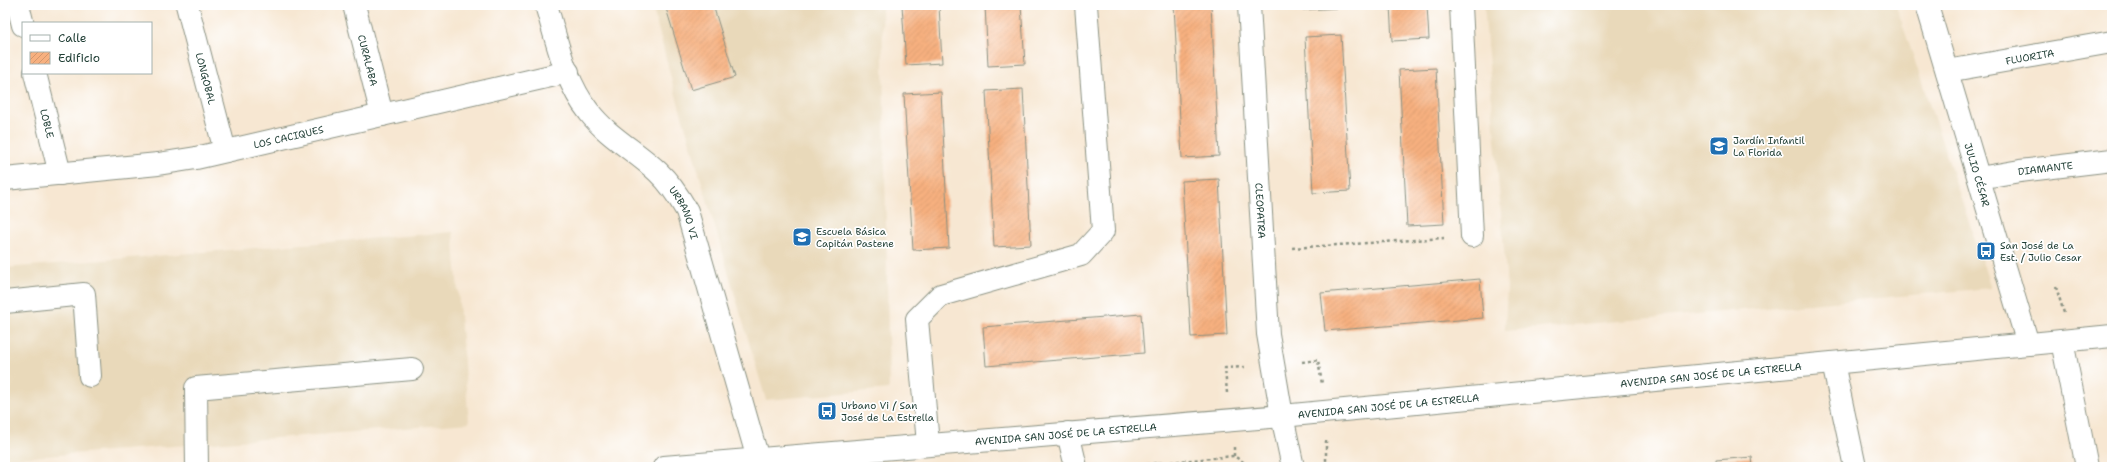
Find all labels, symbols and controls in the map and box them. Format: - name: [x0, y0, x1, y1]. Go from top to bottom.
- legend: [22, 22, 152, 74]
- text: Calle: [58, 30, 87, 46]
- street label: CURALABA: [355, 33, 381, 87]
- street label: FLUORITA: [2004, 46, 2055, 67]
- text: Edificio: [58, 50, 100, 66]
- street label: LONGOBAL: [193, 51, 219, 106]
- street label: LOBLE: [38, 108, 57, 139]
- street label: LOS CACIQUES: [252, 122, 325, 151]
- place label: Jardín Infantil La Florida: [1733, 134, 1804, 159]
- school or university icon: Jardín Infantil La Florida: [1708, 135, 1730, 157]
- street label: JULIO CÉSAR: [1962, 141, 1993, 208]
- street label: DIAMANTE: [2017, 158, 2073, 178]
- street label: CLEOPATRA: [1253, 182, 1269, 239]
- street label: URBANO VI: [667, 183, 701, 241]
- place label: Escuela Básica Capitán Pastene: [816, 225, 894, 250]
- school or university icon: Escuela Básica Capitán Pastene: [791, 226, 813, 248]
- place label: San José de La Est. / Julio Cesar: [2000, 239, 2082, 264]
- bus stop icon: San José de La Est. / Julio Cesar: [1975, 240, 1997, 262]
- street label: AVENIDA SAN JOSÉ DE LA ESTRELLA: [1619, 359, 1802, 390]
- street label: AVENIDA SAN JOSÉ DE LA ESTRELLA: [1297, 391, 1480, 421]
- place label: Urbano Vi / San José de La Estrella: [841, 399, 935, 424]
- bus stop icon: Urbano Vi / San José de La Estrella: [816, 400, 838, 422]
- street label: AVENIDA SAN JOSÉ DE LA ESTRELLA: [974, 420, 1157, 448]

